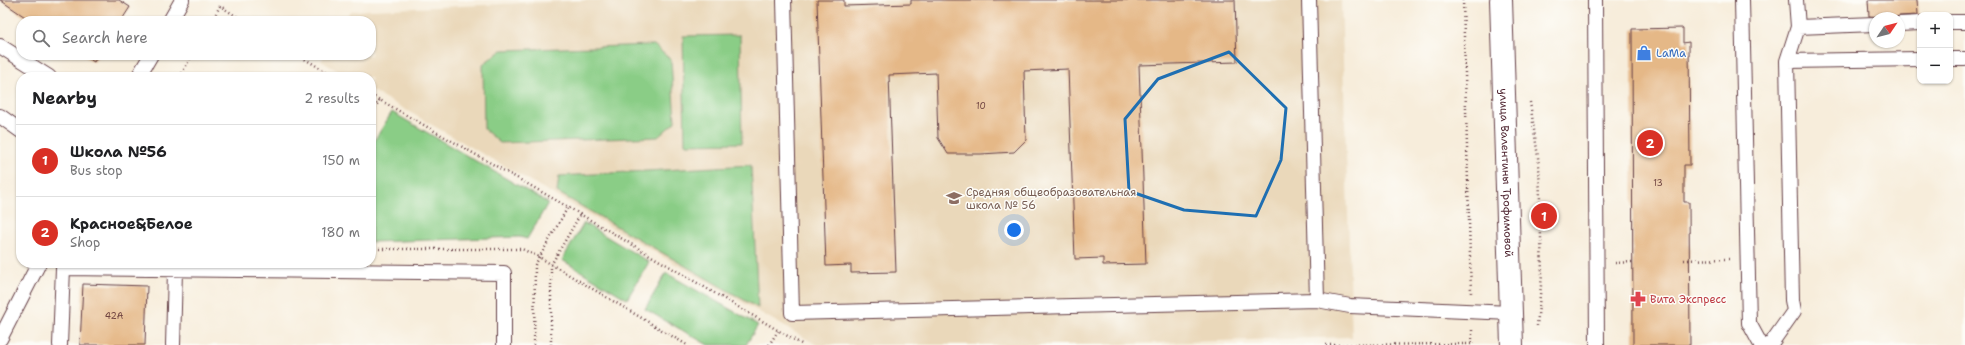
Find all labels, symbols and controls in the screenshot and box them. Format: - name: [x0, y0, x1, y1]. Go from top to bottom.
- north arrow: [1869, 12, 1905, 48]
- map controls: [1917, 12, 1953, 84]
- button: +: [1917, 12, 1953, 48]
- search box: [16, 16, 376, 60]
- icon: search: [30, 27, 52, 49]
- text: Search here: [62, 28, 148, 48]
- shop icon: LaMa: [1635, 44, 1653, 62]
- place label: LaMa: [1656, 46, 1686, 61]
- button: −: [1917, 48, 1953, 84]
- text: Nearby: [32, 87, 97, 109]
- street label: улица Валентины Трофимовой: [1496, 88, 1517, 258]
- text: 2 results: [304, 90, 360, 107]
- house number: 10: [976, 100, 986, 112]
- pin: 2: [1637, 128, 1663, 158]
- text: Школа №56: [70, 142, 167, 162]
- text: 1: [42, 152, 48, 169]
- text: 150 m: [322, 152, 360, 169]
- text: Bus stop: [70, 162, 122, 179]
- house number: 13: [1653, 177, 1663, 189]
- place label: Средняя общеобразовательная школа № 56: [966, 185, 1136, 213]
- school or university icon: Средняя общеобразовательная школа № 56: [945, 189, 963, 207]
- pin: 1: [1531, 201, 1557, 231]
- text: Красное&Белое: [70, 214, 193, 234]
- your location: [1004, 220, 1024, 240]
- text: 2: [40, 224, 50, 241]
- text: 180 m: [321, 224, 360, 241]
- text: Shop: [70, 234, 100, 251]
- pharmacy icon: Вита Экспресс: [1629, 290, 1647, 308]
- place label: Вита Экспресс: [1650, 292, 1727, 307]
- house number: 42А: [105, 310, 124, 322]

